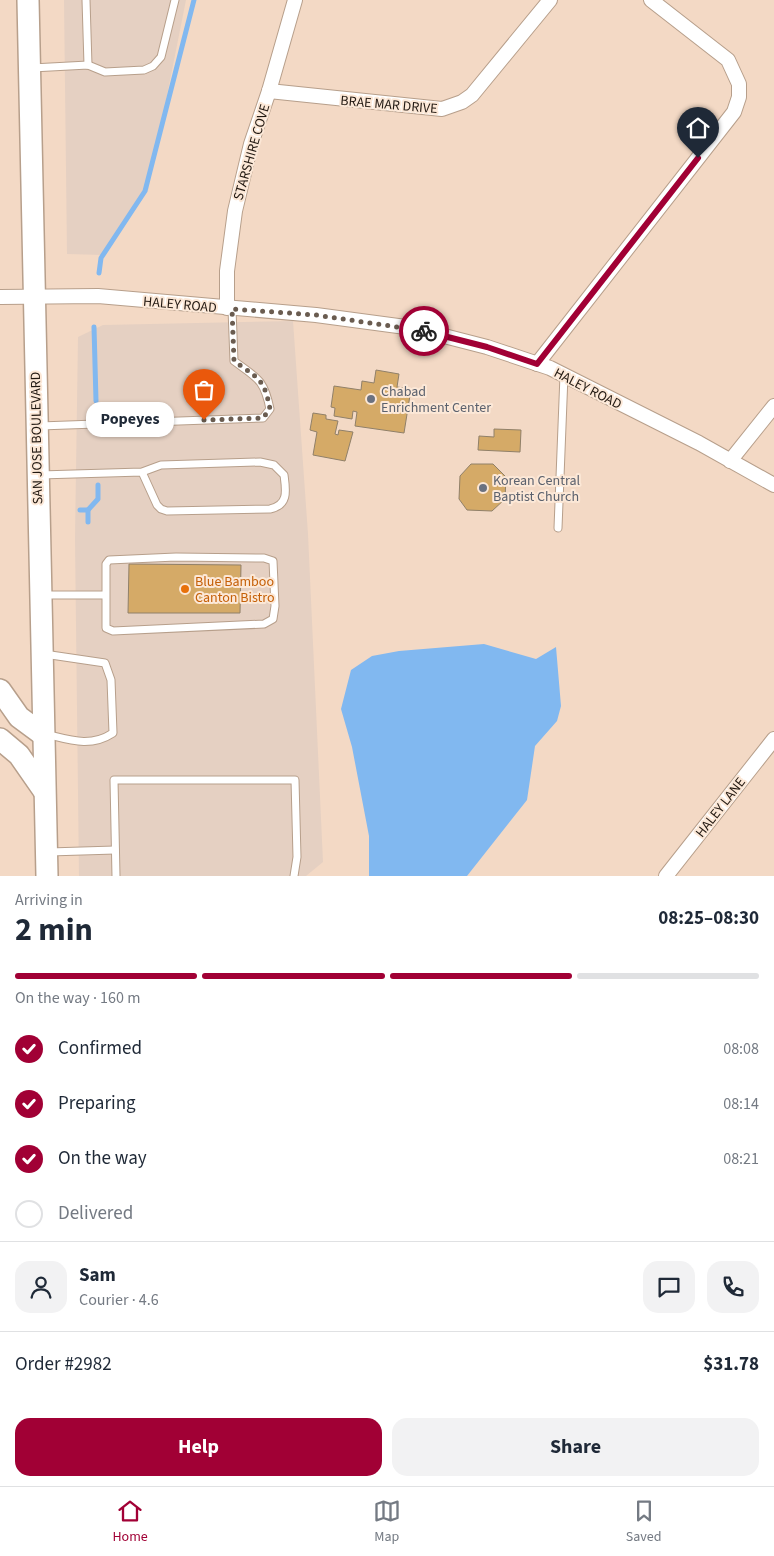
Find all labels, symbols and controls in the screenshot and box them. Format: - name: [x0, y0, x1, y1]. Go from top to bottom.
- street label: BRAE MAR DRIVE: [340, 91, 438, 119]
- street label: STARSHIRE COVE: [229, 102, 275, 203]
- pin: [677, 107, 719, 158]
- icon: home: [684, 114, 712, 142]
- street label: HALEY ROAD: [142, 292, 218, 318]
- courier: [399, 306, 449, 356]
- icon: bike: [410, 317, 438, 345]
- street label: HALEY ROAD: [550, 363, 625, 415]
- pin: [183, 369, 225, 420]
- street label: SAN JOSE BOULEVARD: [26, 372, 48, 504]
- icon: bag: [190, 376, 218, 404]
- place label: Chabad Enrichment Center: [381, 382, 491, 418]
- marker: Chabad Enrichment Center: [365, 393, 377, 405]
- callout: Popeyes: [86, 402, 174, 438]
- text: Popeyes: [100, 408, 160, 430]
- place label: Korean Central Baptist Church: [493, 471, 580, 507]
- marker: Korean Central Baptist Church: [477, 482, 489, 494]
- place label: Blue Bamboo Canton Bistro: [195, 572, 275, 608]
- marker: Blue Bamboo Canton Bistro: [179, 583, 191, 595]
- street label: HALEY LANE: [691, 773, 751, 842]
- text: Arriving in: [15, 889, 83, 911]
- text: 08:25–08:30: [658, 905, 759, 932]
- text: 2 min: [15, 907, 93, 953]
- text: On the way · 160 m: [15, 987, 140, 1009]
- icon: check: [15, 1035, 43, 1063]
- text: Confirmed: [58, 1035, 142, 1062]
- text: 08:08: [723, 1038, 759, 1060]
- icon: check: [15, 1090, 43, 1118]
- text: Preparing: [58, 1090, 136, 1117]
- text: 08:14: [723, 1093, 759, 1115]
- icon: check: [15, 1145, 43, 1173]
- text: On the way: [58, 1145, 147, 1172]
- text: 08:21: [723, 1148, 759, 1170]
- text: Delivered: [58, 1200, 133, 1227]
- button: person: [15, 1261, 67, 1313]
- button: chat: [643, 1261, 695, 1313]
- button: phone: [707, 1261, 759, 1313]
- text: Sam: [79, 1262, 116, 1289]
- text: Courier · 4.6: [79, 1289, 159, 1311]
- text: Order #2982: [15, 1351, 112, 1378]
- text: $31.78: [703, 1351, 759, 1378]
- button: Help: [15, 1418, 382, 1476]
- button: Share: [392, 1418, 759, 1476]
- tab: Home: [112, 1497, 148, 1547]
- tab: Map: [373, 1497, 401, 1547]
- tab: Saved: [626, 1497, 661, 1547]

